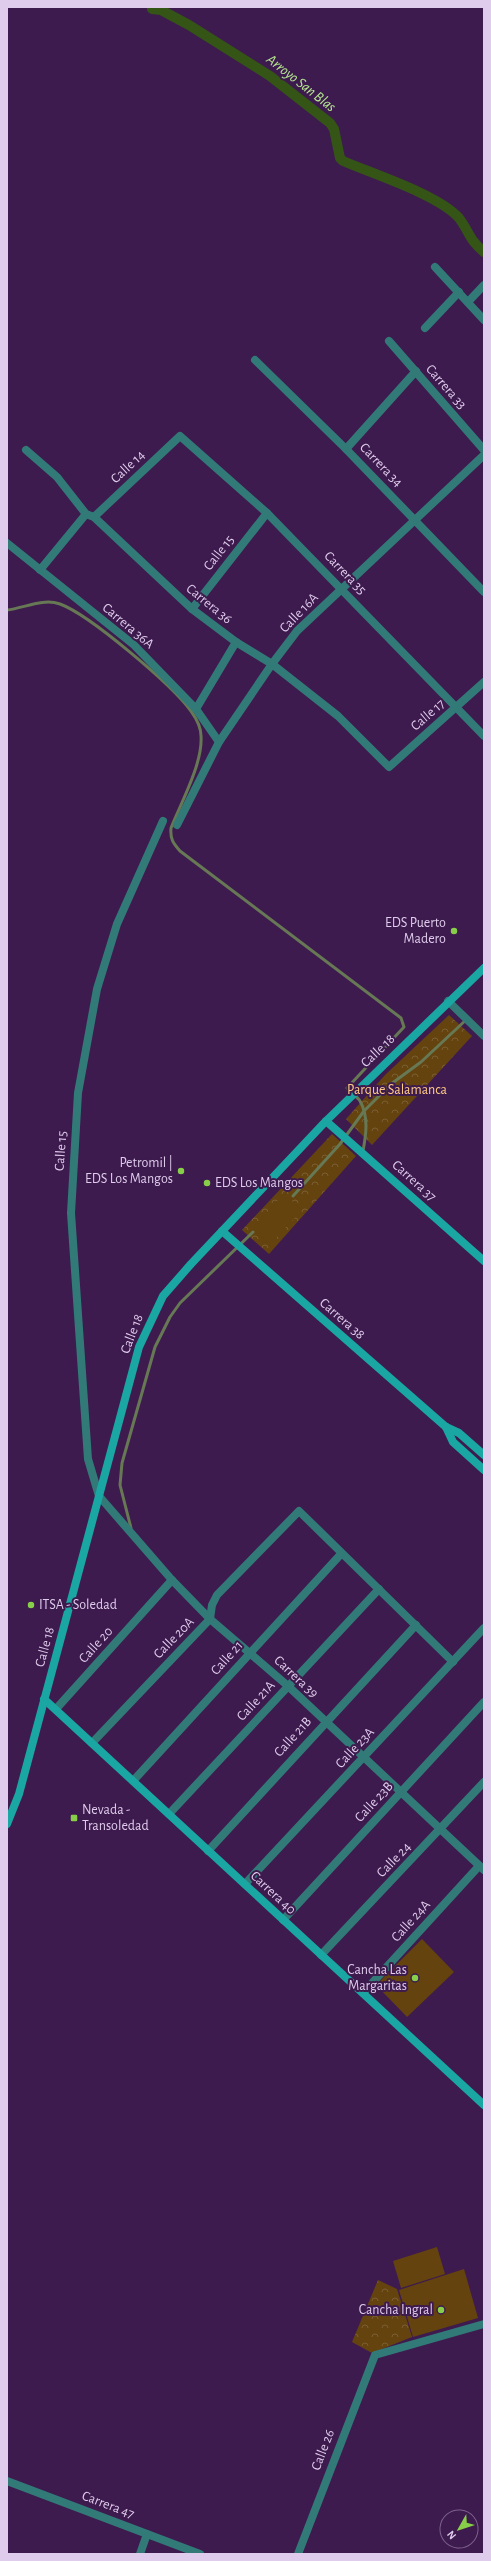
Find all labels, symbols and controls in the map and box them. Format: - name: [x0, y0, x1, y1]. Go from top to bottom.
- water label: Arroyo San Blas: [263, 51, 339, 115]
- street label: Carrera 33: [423, 362, 469, 412]
- street label: Carrera 34: [357, 440, 405, 490]
- street label: Calle 14: [108, 448, 148, 486]
- street label: Calle 15: [201, 533, 237, 573]
- street label: Carrera 35: [321, 549, 369, 597]
- street label: Carrera 36: [183, 581, 235, 627]
- street label: Calle 16A: [277, 591, 321, 635]
- street label: Carrera 36A: [99, 600, 157, 652]
- street label: Calle 17: [408, 696, 448, 733]
- place label: EDS Puerto Madero: [385, 916, 446, 946]
- marker: EDS Puerto Madero: [449, 926, 459, 936]
- street label: Calle 18: [358, 1032, 398, 1070]
- park label: Parque Salamanca: [347, 1083, 447, 1097]
- street label: Calle 15: [53, 1130, 69, 1171]
- place label: Petromil | EDS Los Mangos: [85, 1155, 173, 1186]
- street label: Carrera 37: [389, 1158, 439, 1204]
- marker: Petromil | EDS Los Mangos: [176, 1166, 186, 1176]
- place label: EDS Los Mangos: [215, 1176, 303, 1190]
- marker: EDS Los Mangos: [202, 1178, 212, 1188]
- street label: Carrera 38: [317, 1296, 367, 1342]
- street label: Calle 18: [118, 1312, 146, 1356]
- place label: ITSA - Soledad: [39, 1598, 117, 1612]
- marker: ITSA - Soledad: [26, 1600, 36, 1610]
- street label: Calle 20A: [151, 1615, 197, 1661]
- street label: Calle 20: [76, 1624, 116, 1666]
- street label: Calle 18: [33, 1625, 57, 1669]
- street label: Calle 21: [208, 1638, 246, 1678]
- street label: Carrera 39: [271, 1653, 321, 1701]
- street label: Calle 21A: [234, 1678, 278, 1724]
- street label: Calle 21B: [272, 1714, 314, 1760]
- street label: Calle 23A: [333, 1725, 377, 1771]
- street label: Calle 23B: [352, 1779, 396, 1825]
- place label: Nevada - Transoledad: [82, 1803, 149, 1833]
- marker: Nevada - Transoledad: [69, 1813, 79, 1823]
- street label: Calle 24: [374, 1840, 414, 1880]
- street label: Carrera 40: [248, 1869, 298, 1917]
- street label: Calle 24A: [389, 1898, 433, 1944]
- place label: Cancha Las Margaritas: [347, 1963, 407, 1993]
- marker: Cancha Las Margaritas: [410, 1973, 420, 1983]
- place label: Cancha Ingral: [359, 2303, 433, 2317]
- marker: Cancha Ingral: [436, 2305, 446, 2315]
- street label: Calle 26: [309, 2428, 337, 2472]
- street label: Carrera 47: [80, 2489, 136, 2521]
- north arrow: [439, 2509, 479, 2549]
- text: N: [445, 2529, 458, 2541]

